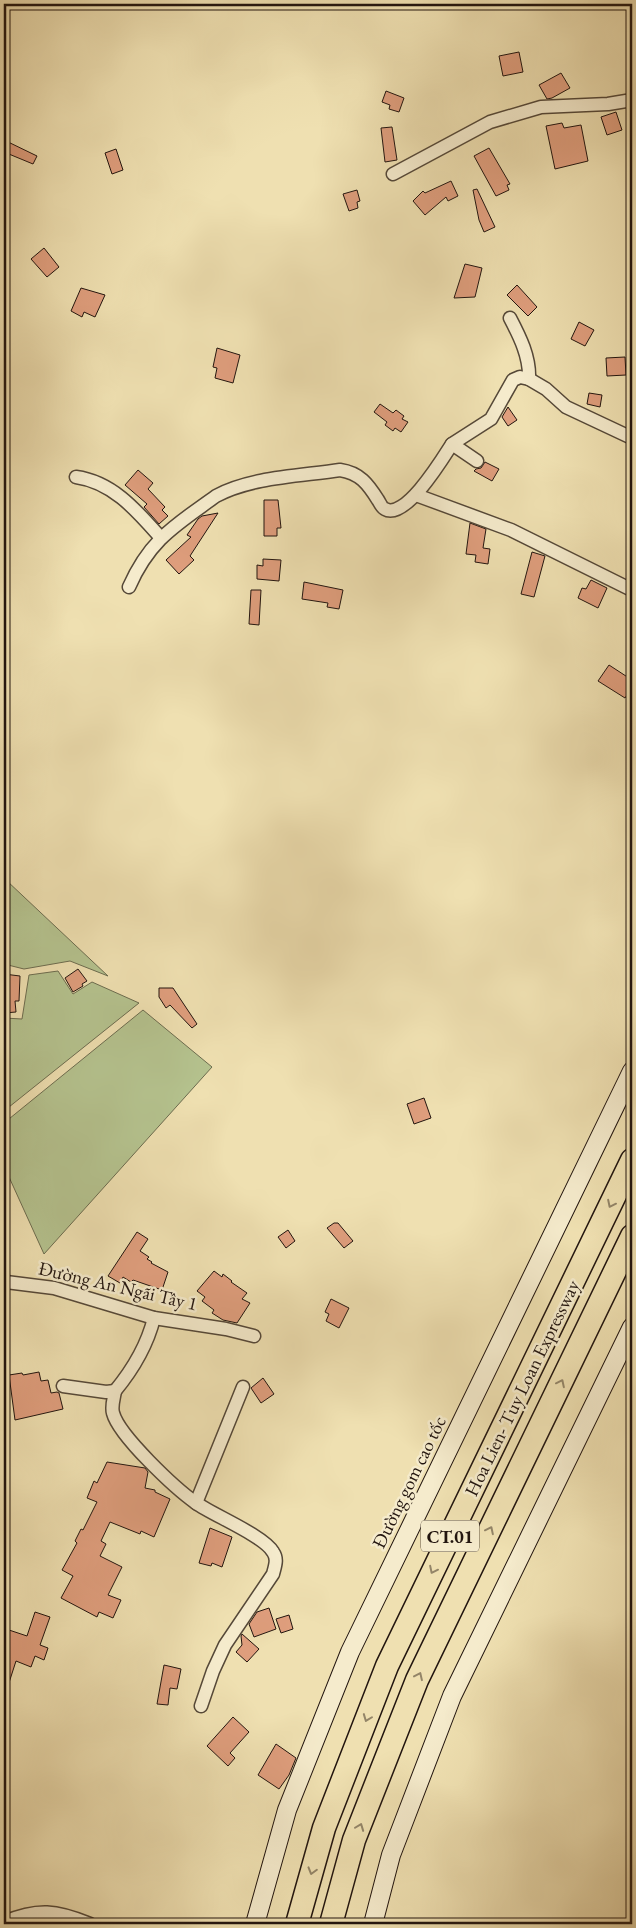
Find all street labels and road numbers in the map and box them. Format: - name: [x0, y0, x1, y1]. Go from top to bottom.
- street label: Đường An Ngãi Tây 1: [36, 1256, 200, 1316]
- street label: Hoa Lien- Tuy Loan Expressway: [459, 1275, 586, 1500]
- street label: Đường gom cao tốc: [366, 1411, 452, 1552]
- road number: CT.01: [421, 1520, 479, 1552]

